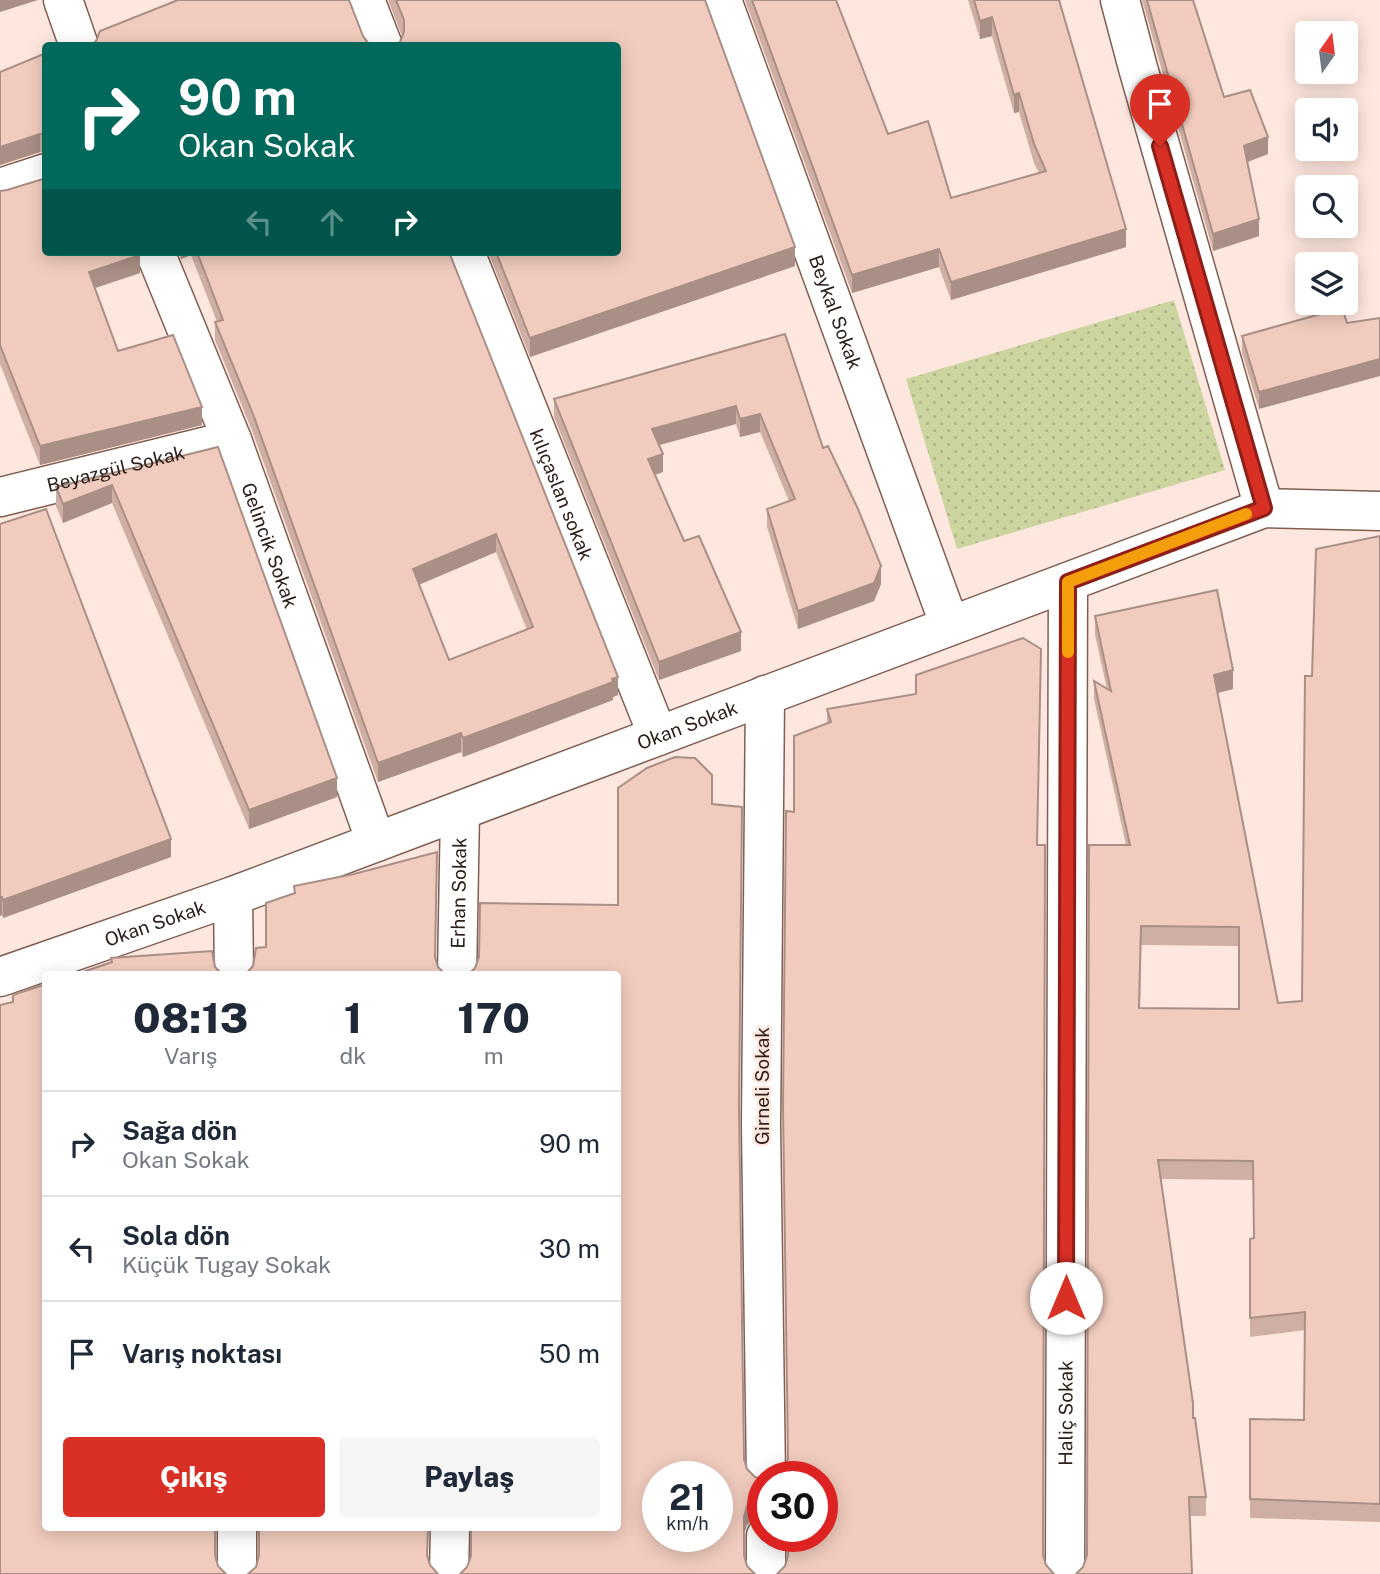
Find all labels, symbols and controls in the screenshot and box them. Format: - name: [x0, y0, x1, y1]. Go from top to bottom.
- north arrow: [1295, 21, 1358, 84]
- map controls: [1295, 21, 1358, 315]
- text: 90 m: [178, 68, 297, 126]
- icon: right: [63, 70, 154, 161]
- pin: [1130, 74, 1190, 146]
- icon: arrive: [1141, 85, 1179, 123]
- button: sound: [1295, 98, 1358, 161]
- text: Okan Sokak: [178, 127, 355, 164]
- button: search: [1295, 175, 1358, 238]
- icon: left: [240, 203, 278, 241]
- icon: ahead: [313, 203, 351, 241]
- icon: right: [386, 203, 424, 241]
- street label: Beykal Sokak: [805, 252, 867, 372]
- button: layers: [1295, 252, 1358, 315]
- street label: kılıçaslan sokak: [526, 425, 598, 564]
- street label: Beyazgül Sokak: [44, 441, 187, 496]
- street label: Gelincik Sokak: [237, 480, 302, 611]
- street label: Okan Sokak: [634, 696, 741, 754]
- street label: Erhan Sokak: [446, 837, 471, 949]
- street label: Okan Sokak: [101, 895, 209, 951]
- text: 08:13: [133, 993, 248, 1042]
- text: 1: [344, 993, 362, 1042]
- text: 170: [457, 993, 530, 1042]
- street label: Girneli Sokak: [751, 1027, 773, 1145]
- text: Varış: [164, 1042, 217, 1069]
- text: dk: [339, 1042, 366, 1069]
- text: m: [484, 1042, 504, 1069]
- text: Sağa dön: [122, 1115, 237, 1146]
- icon: right: [63, 1125, 101, 1163]
- text: 90 m: [539, 1128, 600, 1159]
- text: Okan Sokak: [122, 1146, 250, 1173]
- text: Sola dön: [122, 1220, 230, 1251]
- icon: left: [63, 1230, 101, 1268]
- text: 30 m: [539, 1233, 600, 1264]
- text: Küçük Tugay Sokak: [122, 1251, 331, 1278]
- position arrow: [1029, 1261, 1103, 1335]
- icon: arrive: [63, 1335, 101, 1373]
- text: Varış noktası: [122, 1338, 282, 1369]
- text: 50 m: [539, 1338, 600, 1369]
- street label: Haliç Sokak: [1054, 1360, 1077, 1466]
- button: Çıkış: [63, 1437, 325, 1517]
- button: Paylaş: [339, 1437, 600, 1517]
- speed limit sign: 30: [747, 1461, 838, 1552]
- text: 21: [669, 1477, 706, 1518]
- text: km/h: [666, 1513, 709, 1534]

